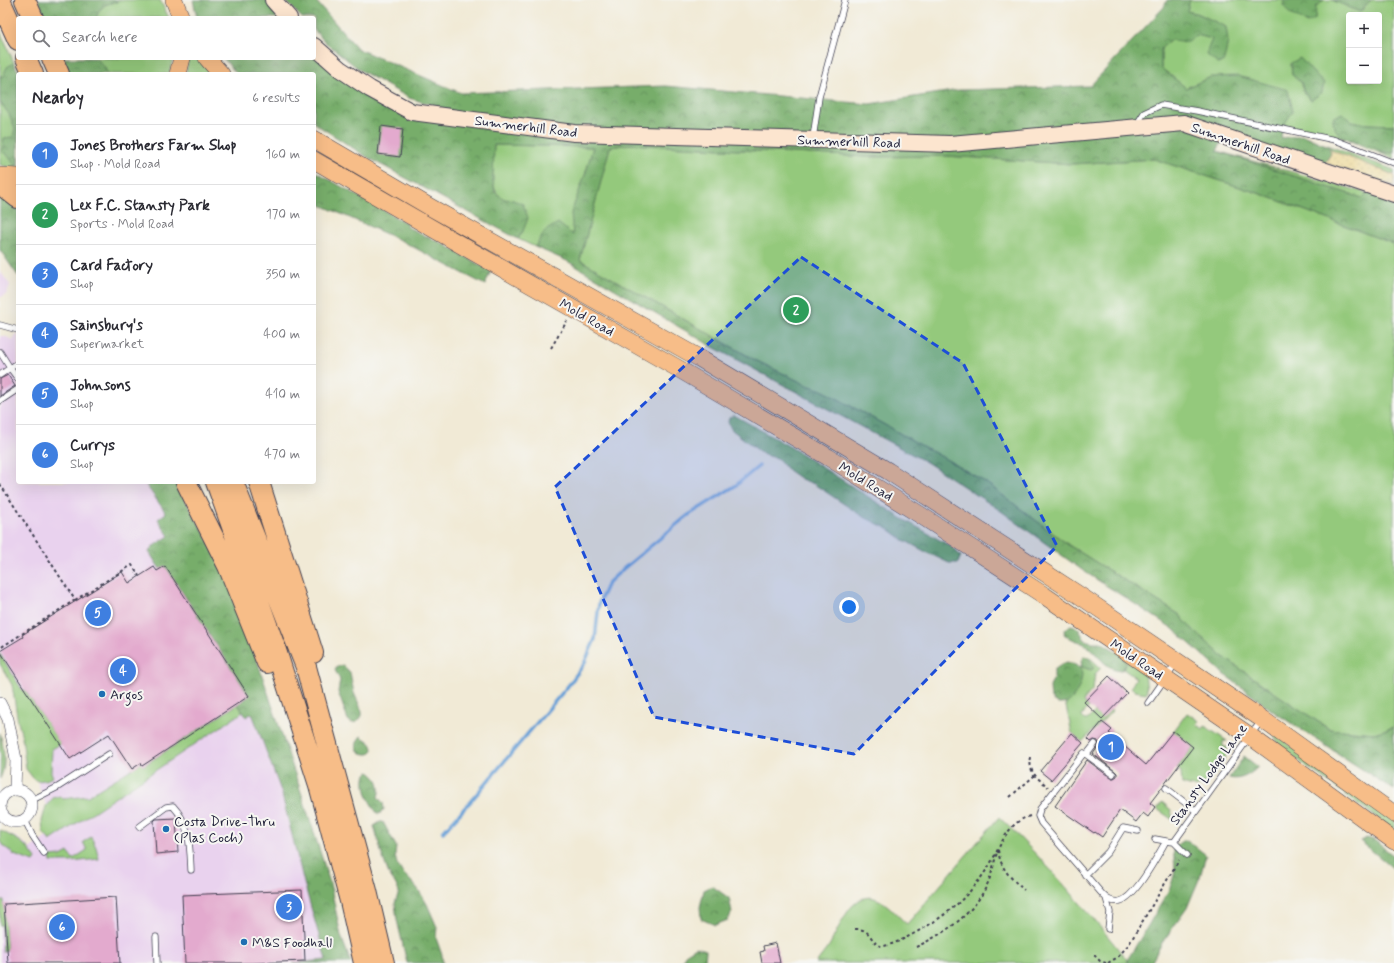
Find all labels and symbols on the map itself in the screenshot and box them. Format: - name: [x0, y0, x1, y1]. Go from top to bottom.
- street label: Summerhill Road: [474, 112, 578, 142]
- street label: Summerhill Road: [1189, 119, 1292, 169]
- street label: Summerhill Road: [797, 131, 901, 153]
- street label: Mold Road: [556, 295, 617, 341]
- pin: 2: [783, 295, 809, 325]
- street label: Mold Road: [835, 458, 896, 506]
- your location: [839, 597, 859, 617]
- pin: 5: [85, 598, 111, 628]
- street label: Mold Road: [1106, 635, 1167, 684]
- pin: 4: [110, 656, 136, 686]
- place label: Argos: [110, 686, 143, 706]
- marker: Argos: [97, 689, 107, 699]
- street label: Stansty Lodge Lane: [1166, 720, 1252, 829]
- pin: 1: [1098, 732, 1124, 762]
- place label: Costa Drive-Thru (Plas Coch): [174, 813, 275, 847]
- marker: Costa Drive-Thru (Plas Coch): [161, 824, 171, 834]
- pin: 3: [276, 892, 302, 922]
- pin: 6: [49, 912, 75, 942]
- place label: M&S Foodhall: [252, 934, 332, 952]
- marker: M&S Foodhall: [239, 937, 249, 947]

